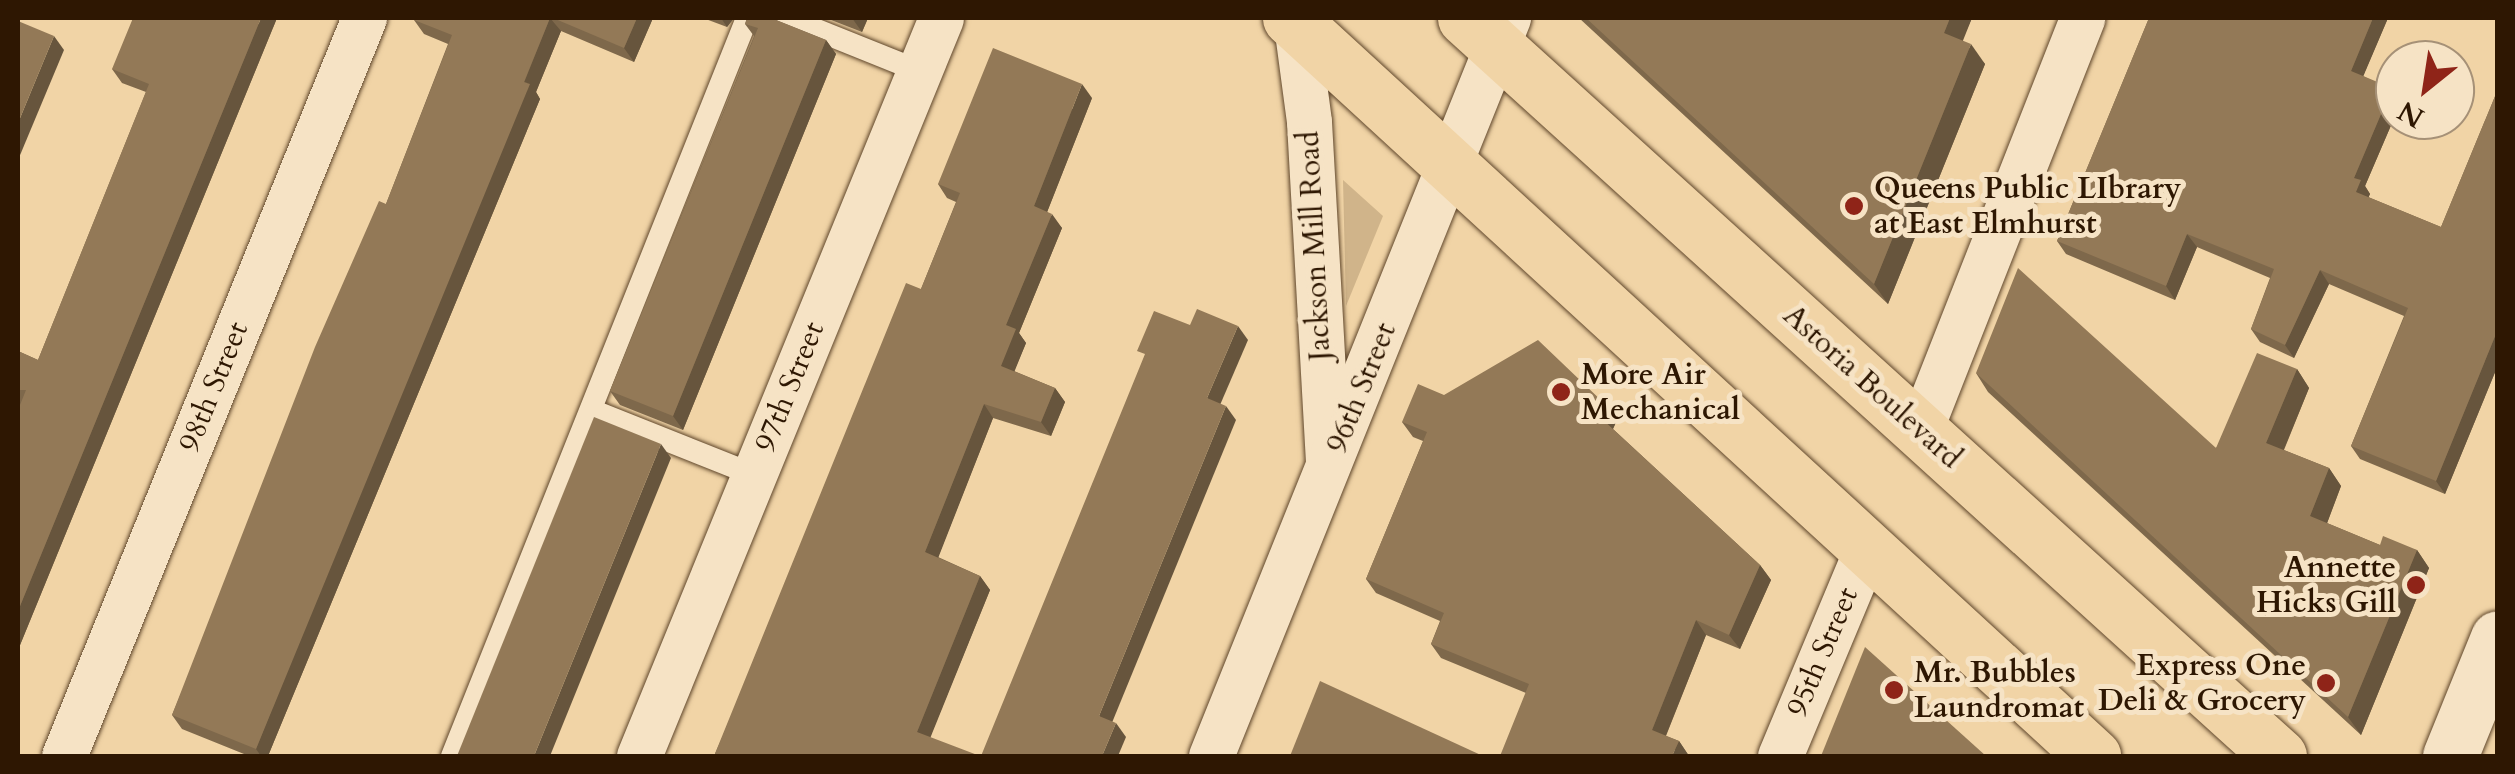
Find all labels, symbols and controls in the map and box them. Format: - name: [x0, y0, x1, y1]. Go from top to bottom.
- north arrow: [2375, 40, 2475, 140]
- text: N: [2391, 92, 2431, 137]
- street label: Jackson Mill Road: [1291, 130, 1339, 362]
- place label: Queens Public LIbrary at East Elmhurst: [1874, 171, 2181, 242]
- marker: Queens Public LIbrary at East Elmhurst: [1843, 195, 1865, 217]
- street label: Astoria Boulevard: [1776, 298, 1968, 476]
- street label: 98th Street: [172, 317, 256, 457]
- street label: 97th Street: [748, 317, 832, 457]
- street label: 96th Street: [1320, 318, 1404, 458]
- place label: More Air Mechanical: [1581, 357, 1740, 428]
- marker: More Air Mechanical: [1550, 381, 1572, 403]
- place label: Annette Hicks Gill: [2256, 550, 2396, 620]
- marker: Annette Hicks Gill: [2405, 574, 2427, 596]
- street label: 95th Street: [1780, 582, 1866, 722]
- place label: Express One Deli & Grocery: [2098, 648, 2306, 718]
- place label: Mr. Bubbles Laundromat: [1914, 655, 2084, 726]
- marker: Express One Deli & Grocery: [2315, 672, 2337, 694]
- marker: Mr. Bubbles Laundromat: [1883, 679, 1905, 701]

